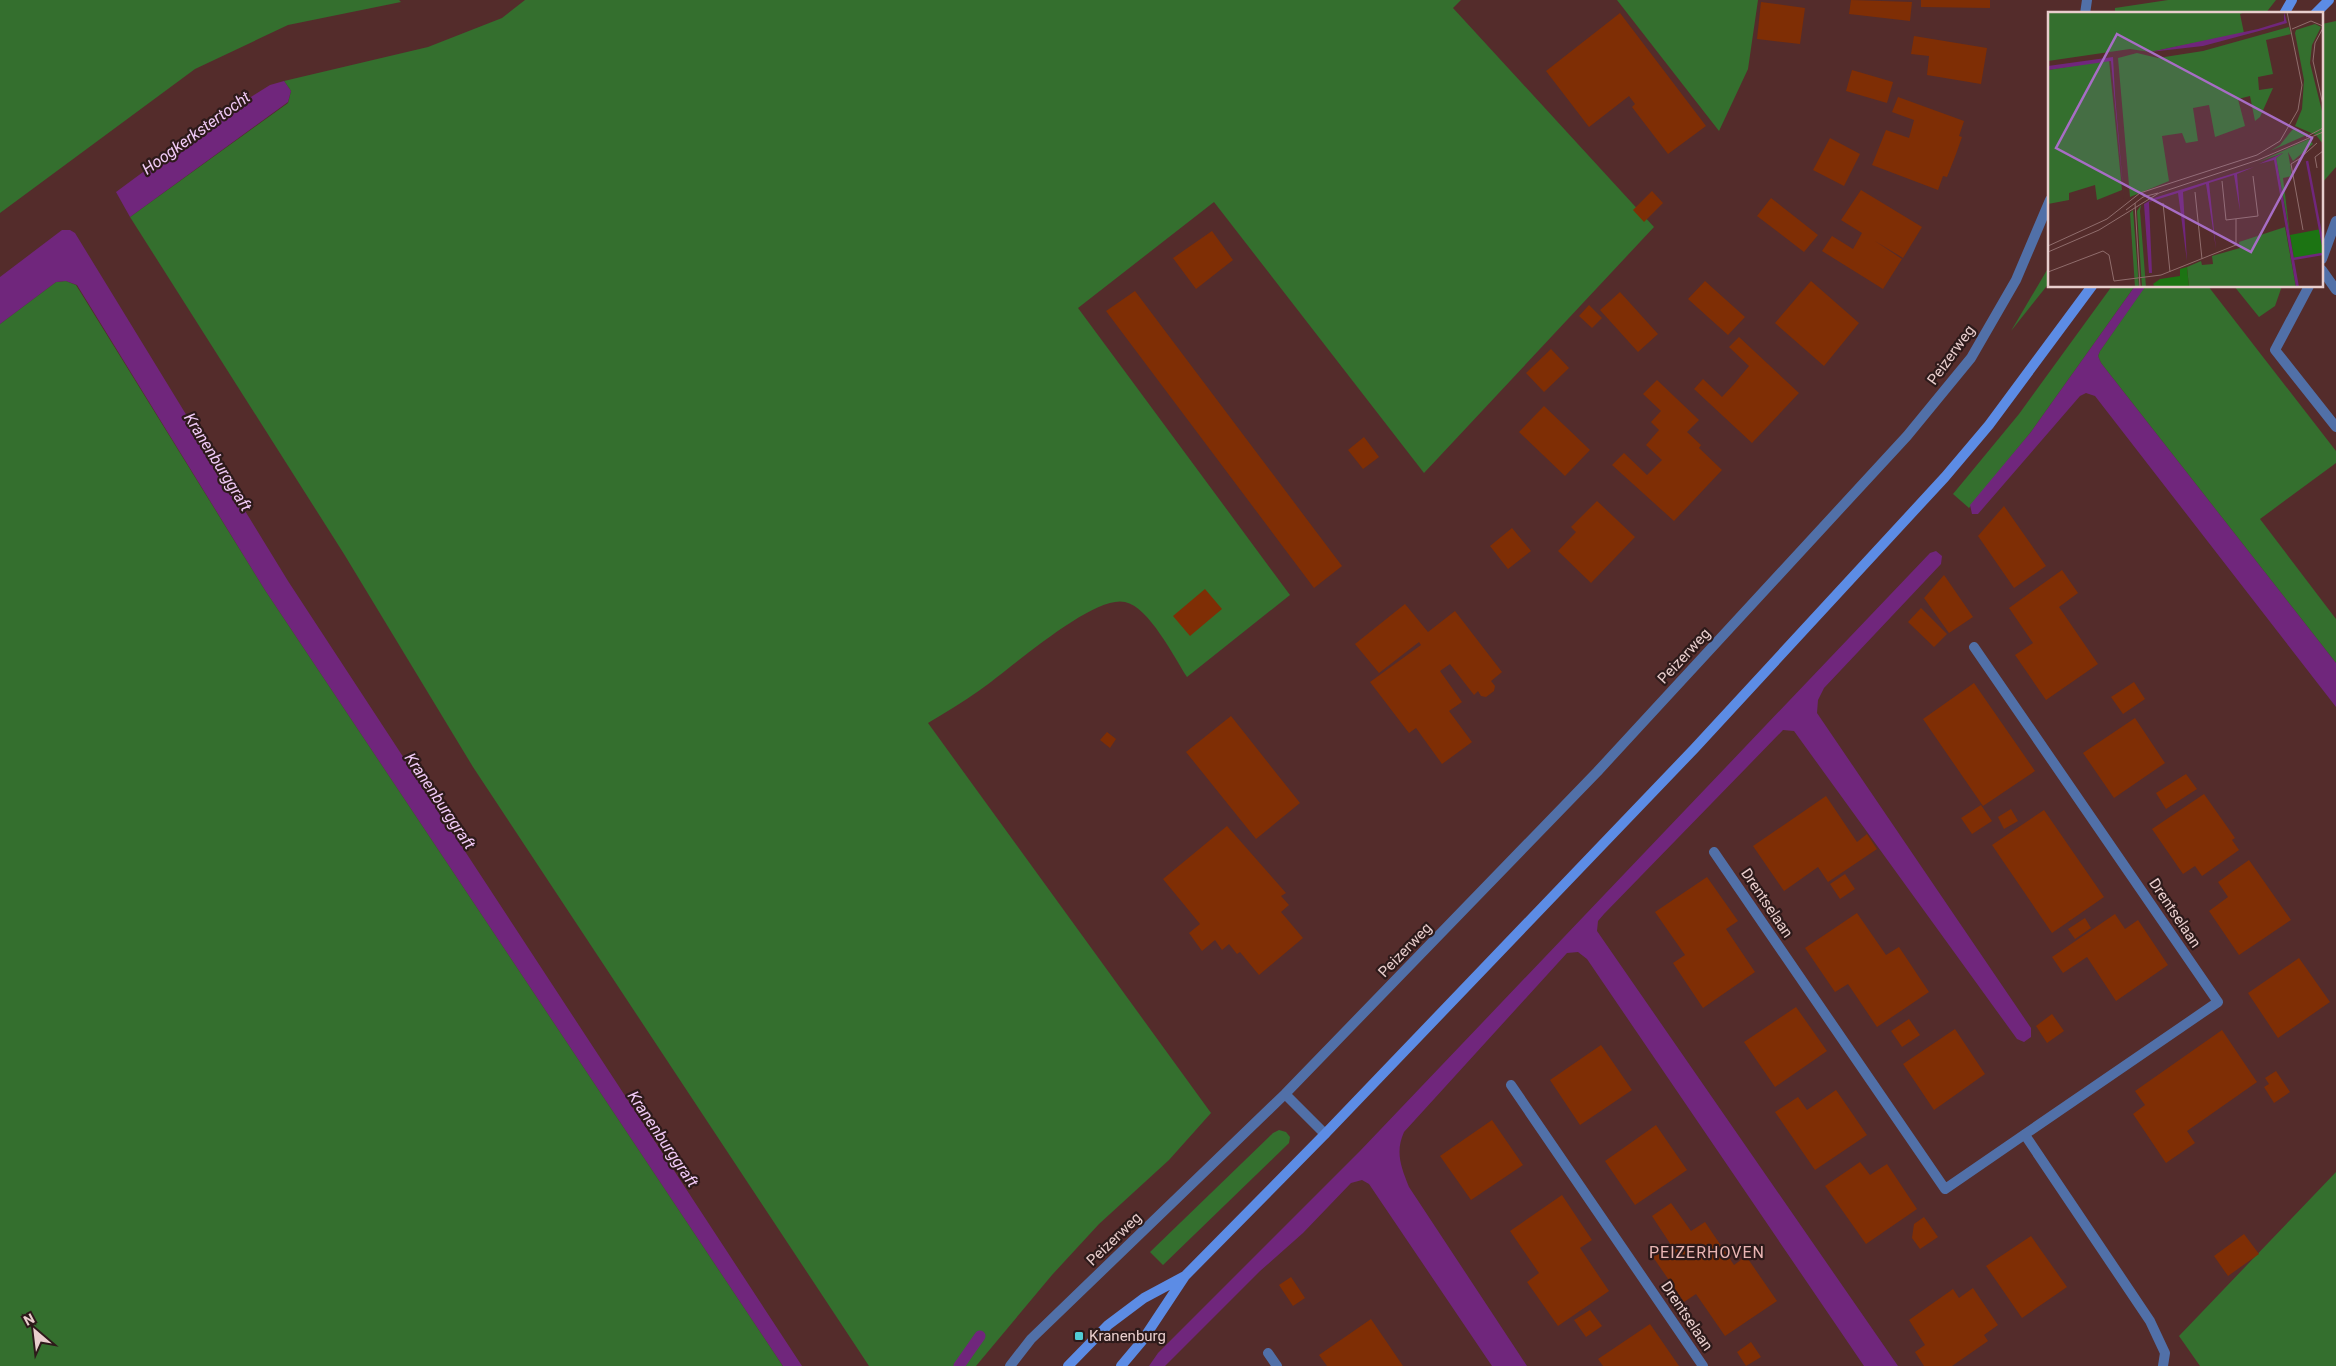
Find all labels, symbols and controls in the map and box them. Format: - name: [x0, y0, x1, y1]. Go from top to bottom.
- inset map: [2048, 12, 2324, 288]
- water label: Hoogkerkstertocht: [138, 87, 255, 179]
- street label: Peizerweg: [1923, 322, 1979, 388]
- water label: Kranenburggraft: [180, 409, 256, 515]
- street label: Peizerweg: [1654, 625, 1714, 687]
- water label: Kranenburggraft: [401, 749, 480, 854]
- street label: Drentselaan: [1737, 865, 1797, 941]
- street label: Drentselaan: [2145, 875, 2205, 951]
- street label: Peizerweg: [1375, 919, 1435, 981]
- water label: Kranenburggraft: [624, 1087, 703, 1192]
- street label: Peizerweg: [1083, 1209, 1145, 1269]
- district label: PEIZERHOVEN: [1649, 1243, 1765, 1262]
- street label: Drentselaan: [1657, 1278, 1717, 1354]
- north arrow: [10, 1306, 60, 1356]
- text: N: [21, 1310, 37, 1329]
- place label: Kranenburg: [1089, 1327, 1166, 1345]
- marker: Kranenburg: [1073, 1330, 1085, 1342]

